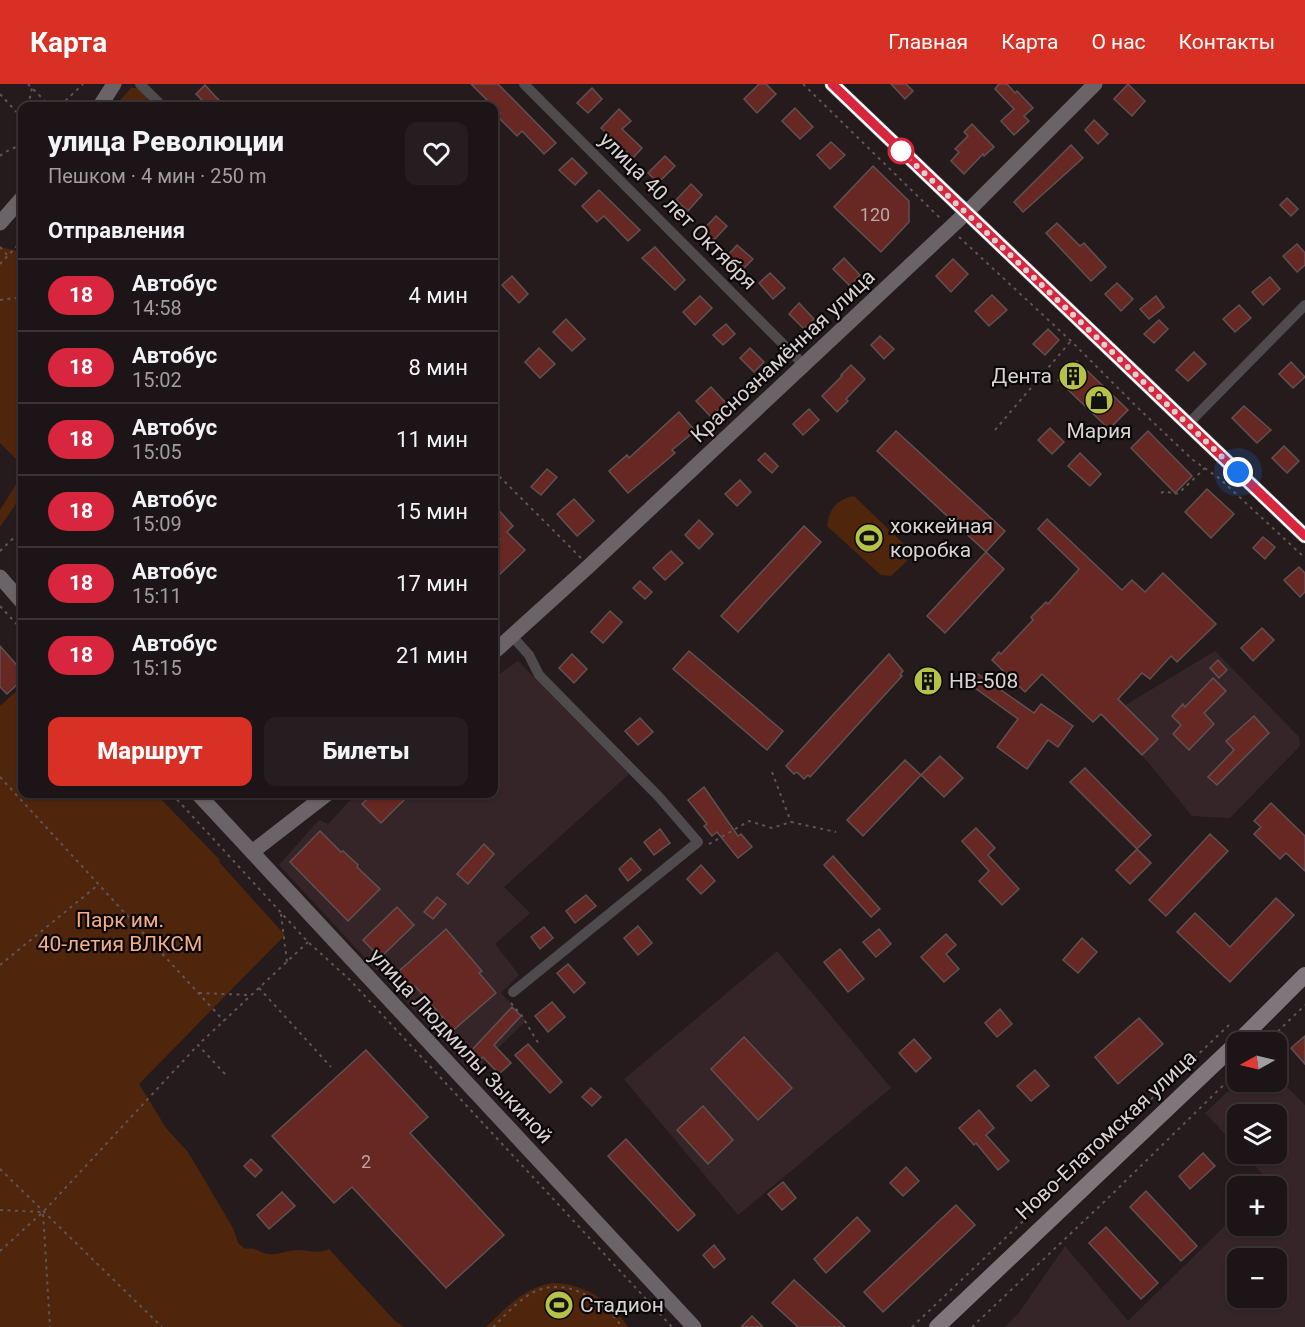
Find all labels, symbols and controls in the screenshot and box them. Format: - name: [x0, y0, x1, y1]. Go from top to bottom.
- text: Карта: [30, 26, 107, 59]
- text: Главная: [888, 30, 968, 54]
- text: Карта: [1001, 30, 1058, 54]
- text: О нас: [1091, 30, 1146, 54]
- text: Контакты: [1179, 30, 1275, 54]
- button: heart: [405, 122, 468, 185]
- text: улица Революции: [48, 125, 284, 158]
- street label: улица 40 лет Октября: [594, 127, 762, 295]
- unlabelled marker: [888, 138, 914, 164]
- text: Пешком · 4 мин · 250 m: [48, 164, 267, 188]
- house number: 120: [860, 204, 890, 225]
- text: Отправления: [48, 218, 185, 243]
- street label: Краснознамённая улица: [686, 265, 880, 447]
- text: Автобус: [132, 271, 217, 296]
- text: 18: [69, 283, 93, 307]
- text: 4 мин: [408, 283, 468, 308]
- text: 14:58: [132, 296, 182, 320]
- text: Автобус: [132, 343, 217, 368]
- text: 18: [69, 355, 93, 379]
- text: 8 мин: [408, 355, 468, 380]
- building icon: Дента: [1057, 360, 1089, 392]
- place label: Дента: [992, 364, 1052, 388]
- text: 15:02: [132, 368, 182, 392]
- shop icon: Мария: [1083, 384, 1115, 416]
- text: Автобус: [132, 415, 217, 440]
- place label: Мария: [1066, 419, 1132, 443]
- text: 18: [69, 427, 93, 451]
- text: 11 мин: [396, 427, 468, 452]
- text: 15:05: [132, 440, 182, 464]
- your location: [1223, 457, 1253, 487]
- text: Автобус: [132, 487, 217, 512]
- text: 18: [69, 499, 93, 523]
- text: 15 мин: [396, 499, 468, 524]
- text: 15:09: [132, 512, 182, 536]
- place label: хоккейная коробка: [890, 514, 993, 562]
- sports icon: хоккейная коробка: [853, 522, 885, 554]
- text: Автобус: [132, 559, 217, 584]
- text: 18: [69, 571, 93, 595]
- text: 17 мин: [396, 571, 468, 596]
- text: 15:11: [132, 584, 182, 608]
- text: Автобус: [132, 631, 217, 656]
- text: 18: [69, 643, 93, 667]
- text: 21 мин: [396, 643, 468, 668]
- text: 15:15: [132, 656, 182, 680]
- building icon: НВ-508: [912, 665, 944, 697]
- place label: НВ-508: [949, 669, 1018, 693]
- button: Маршрут: [48, 717, 252, 786]
- button: Билеты: [264, 717, 468, 786]
- park label: Парк им. 40-летия ВЛКСМ: [38, 908, 202, 956]
- street label: улица Людмилы Зыкиной: [365, 944, 557, 1148]
- north arrow: [1227, 1032, 1287, 1092]
- map controls: [1227, 1032, 1287, 1308]
- street label: Ново-Елатомская улица: [1011, 1045, 1201, 1225]
- button: layers: [1227, 1104, 1287, 1164]
- house number: 2: [361, 1151, 371, 1172]
- button: +: [1227, 1176, 1287, 1236]
- button: −: [1227, 1248, 1287, 1308]
- sports icon: Стадион: [543, 1289, 575, 1321]
- place label: Стадион: [580, 1293, 664, 1317]

